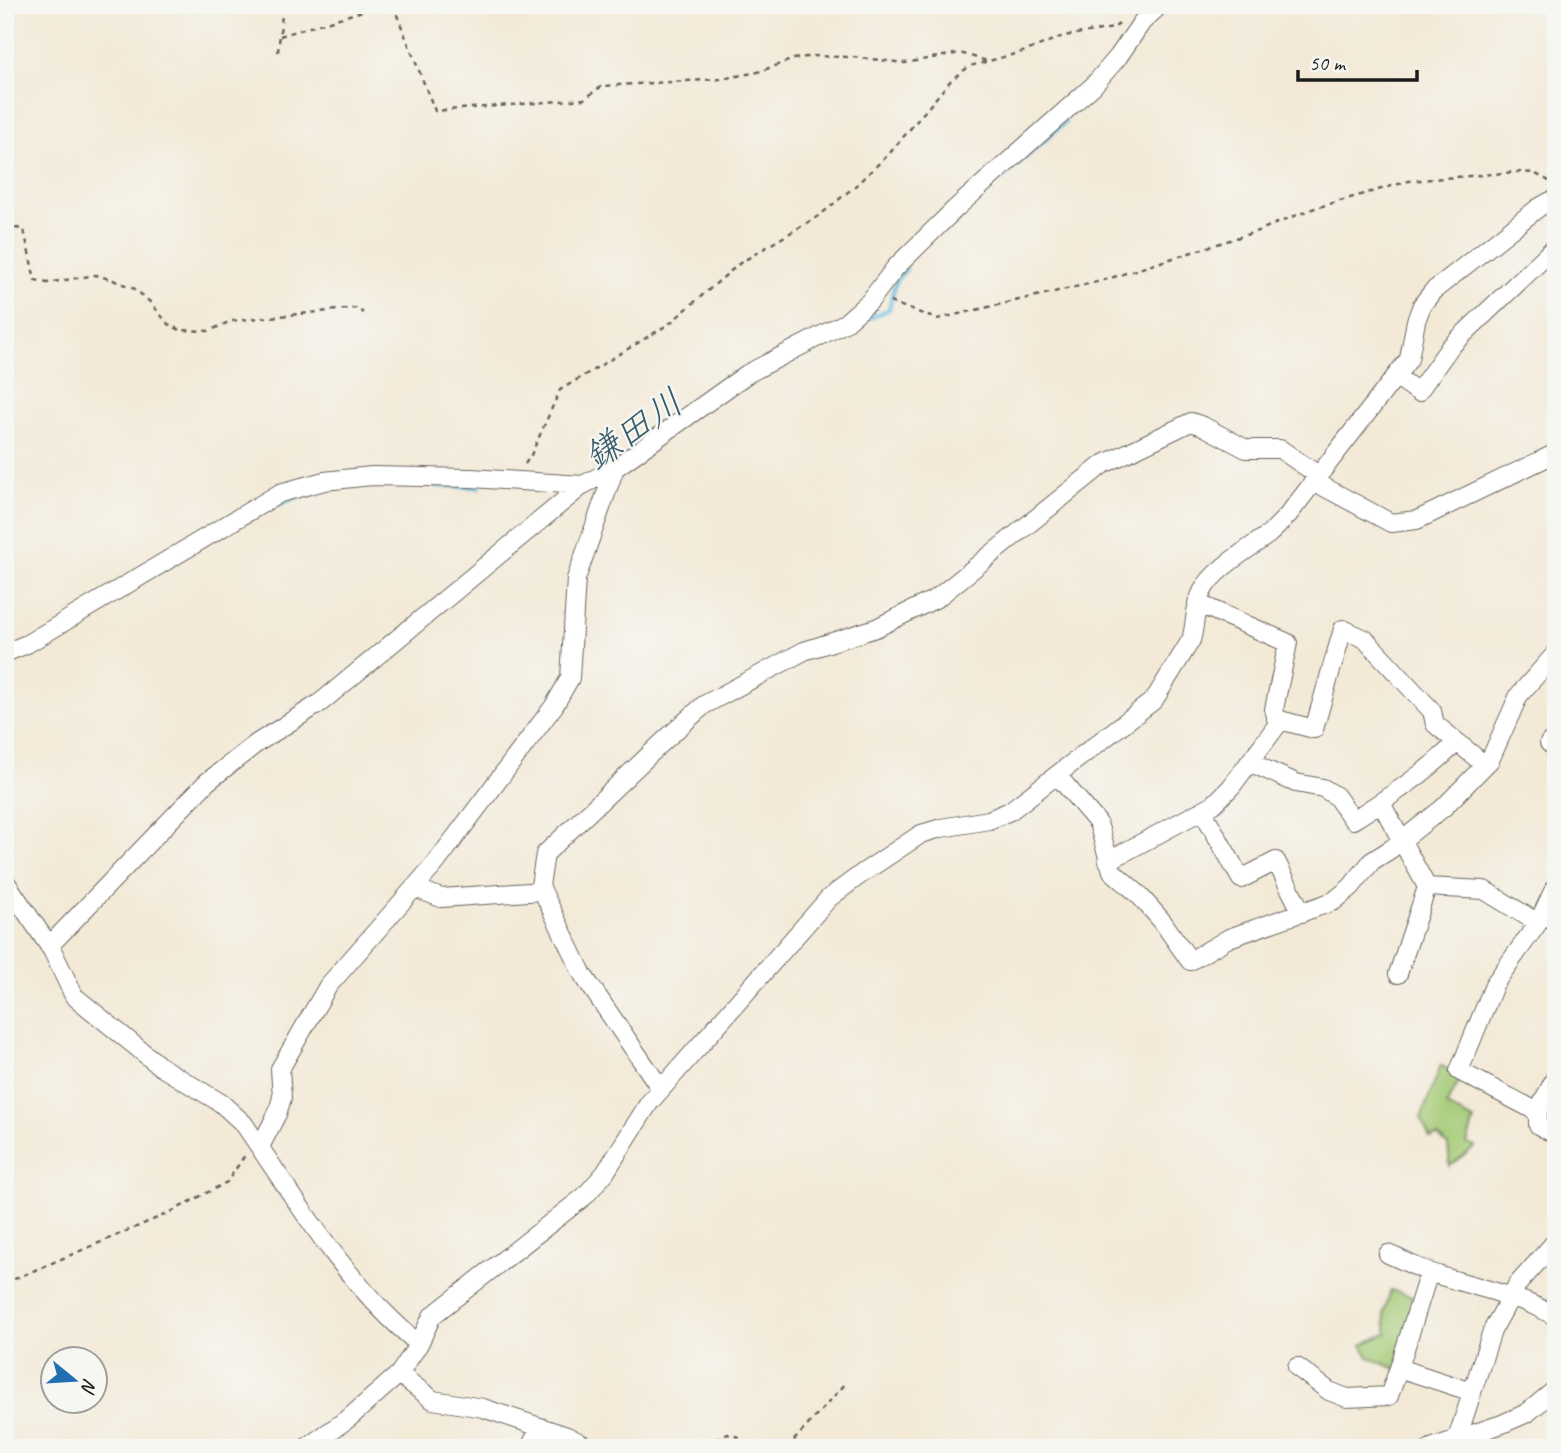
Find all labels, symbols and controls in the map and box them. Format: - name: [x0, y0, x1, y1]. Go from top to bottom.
- scale bar: [1298, 38, 1418, 82]
- text: 50 m: [1309, 50, 1347, 76]
- water label: 鎌田川: [574, 378, 692, 480]
- north arrow: [38, 1344, 108, 1414]
- text: N: [75, 1376, 102, 1397]

